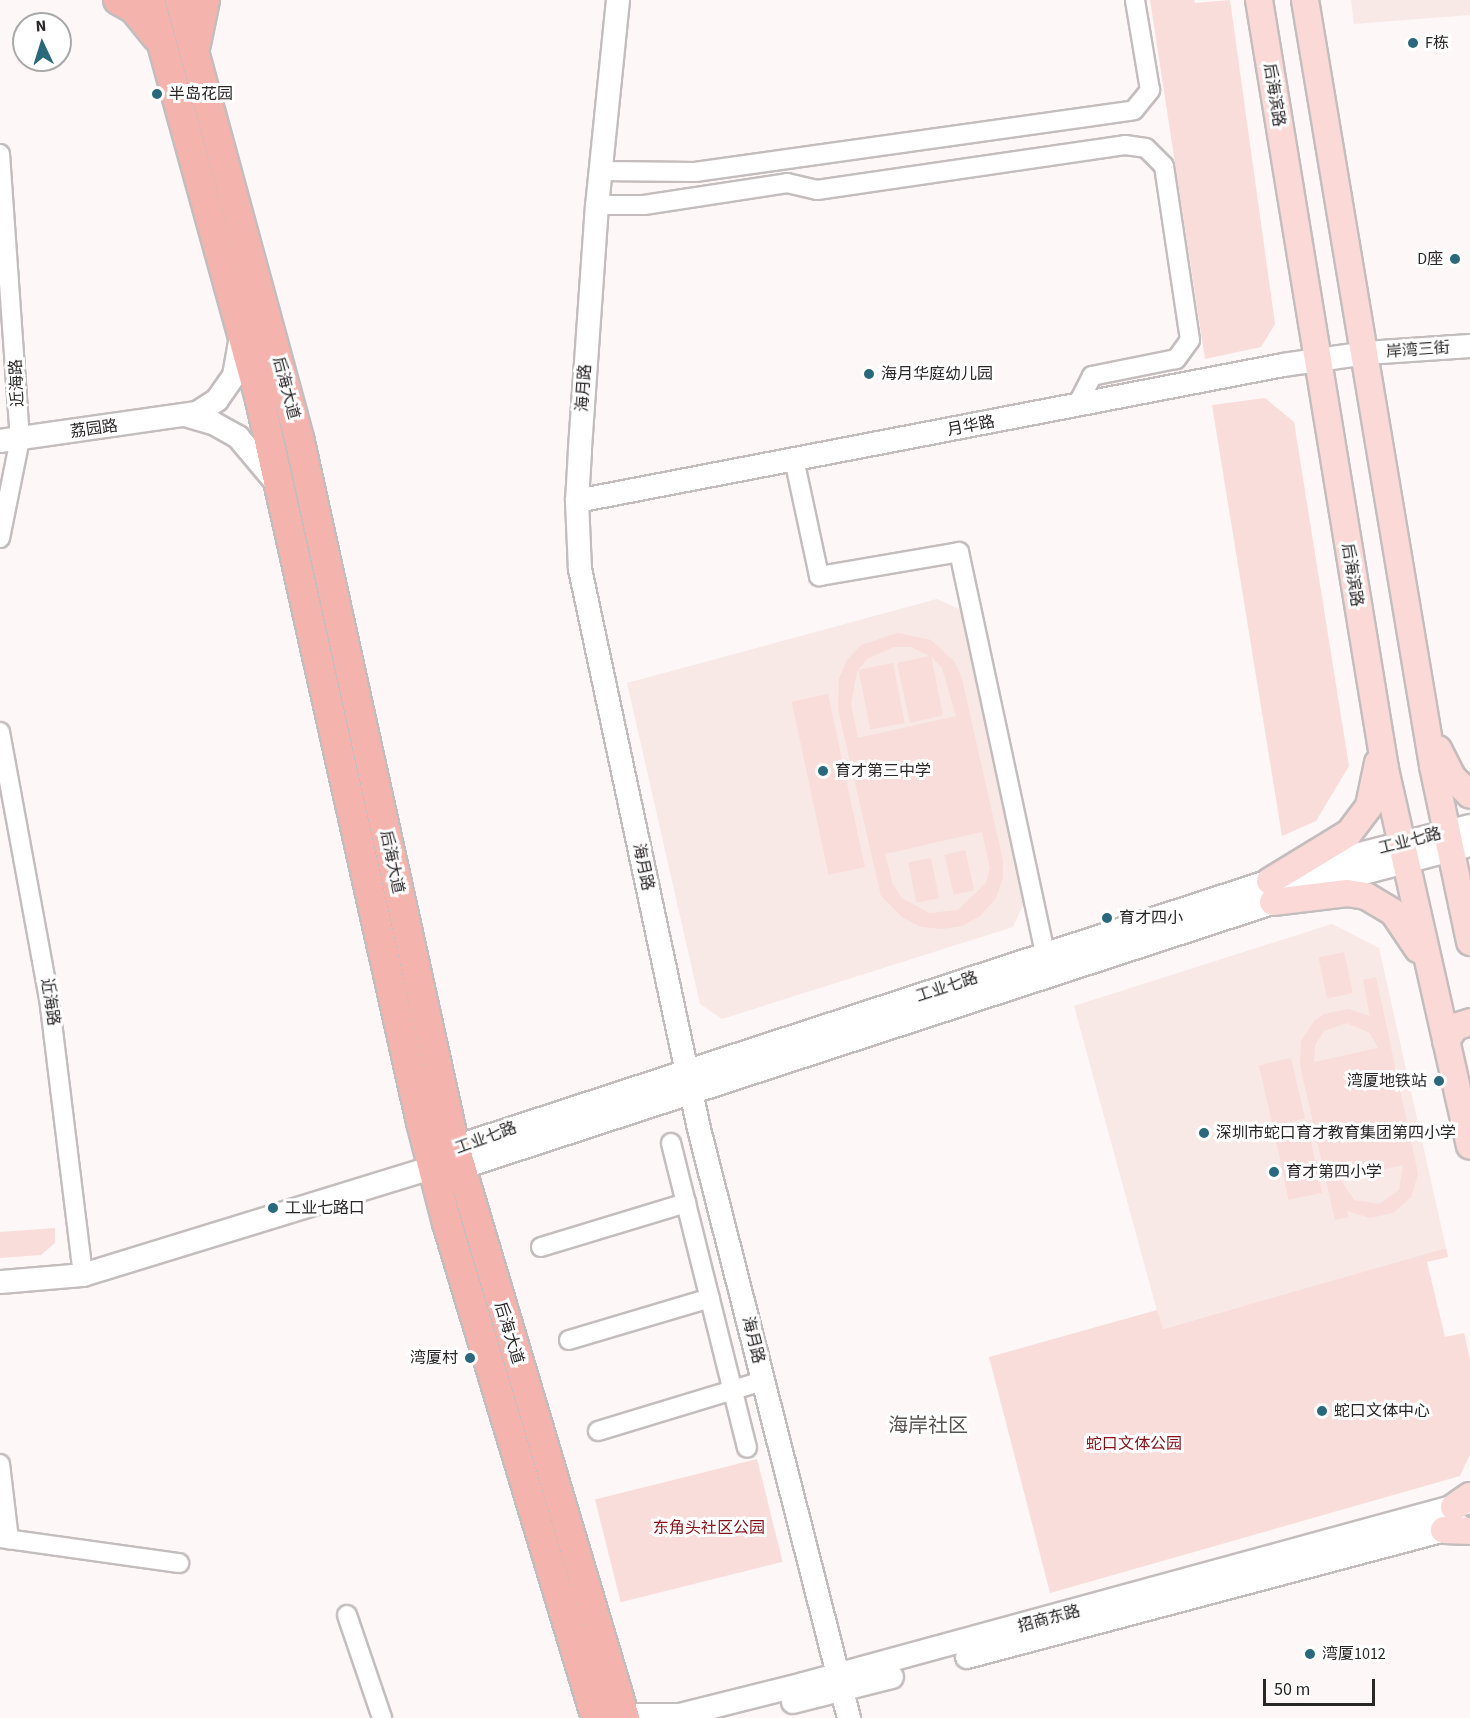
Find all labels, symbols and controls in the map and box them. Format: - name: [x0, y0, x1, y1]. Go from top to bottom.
- north arrow: [12, 12, 72, 72]
- text: N: [35, 15, 47, 37]
- place label: F栋: [1425, 33, 1449, 53]
- marker: F栋: [1406, 36, 1420, 50]
- street label: 后海滨路: [1260, 62, 1288, 128]
- place label: 半岛花园: [169, 84, 233, 104]
- marker: 半岛花园: [150, 87, 164, 101]
- place label: D座: [1417, 249, 1443, 269]
- marker: D座: [1448, 252, 1462, 266]
- street label: 岸湾三街: [1385, 338, 1451, 362]
- street label: 后海大道: [268, 355, 304, 421]
- street label: 近海路: [6, 359, 28, 407]
- street label: 海月路: [573, 363, 595, 413]
- place label: 海月华庭幼儿园: [881, 364, 993, 384]
- marker: 海月华庭幼儿园: [862, 367, 876, 381]
- street label: 月华路: [946, 412, 996, 440]
- street label: 荔园路: [69, 416, 119, 442]
- street label: 后海滨路: [1338, 542, 1366, 608]
- place label: 育才第三中学: [835, 761, 931, 781]
- marker: 育才第三中学: [816, 764, 830, 778]
- street label: 工业七路: [1377, 824, 1443, 858]
- street label: 后海大道: [376, 829, 408, 895]
- street label: 海月路: [629, 842, 657, 892]
- place label: 育才四小: [1119, 908, 1183, 928]
- marker: 育才四小: [1100, 911, 1114, 925]
- street label: 工业七路: [914, 968, 980, 1006]
- street label: 近海路: [37, 977, 63, 1027]
- place label: 湾厦地铁站: [1347, 1071, 1427, 1091]
- marker: 湾厦地铁站: [1432, 1074, 1446, 1088]
- street label: 工业七路: [453, 1118, 519, 1158]
- place label: 深圳市蛇口育才教育集团第四小学: [1216, 1123, 1456, 1143]
- marker: 深圳市蛇口育才教育集团第四小学: [1197, 1126, 1211, 1140]
- place label: 育才第四小学: [1286, 1162, 1382, 1182]
- marker: 育才第四小学: [1267, 1165, 1281, 1179]
- place label: 工业七路口: [285, 1198, 365, 1218]
- marker: 工业七路口: [266, 1201, 280, 1215]
- street label: 后海大道: [490, 1300, 528, 1366]
- street label: 海月路: [738, 1314, 768, 1366]
- place label: 湾厦村: [410, 1348, 458, 1368]
- marker: 湾厦村: [463, 1351, 477, 1365]
- place label: 蛇口文体中心: [1334, 1401, 1430, 1421]
- marker: 蛇口文体中心: [1315, 1404, 1329, 1418]
- district label: 海岸社区: [888, 1414, 968, 1438]
- park label: 蛇口文体公园: [1086, 1434, 1182, 1454]
- park label: 东角头社区公园: [653, 1518, 765, 1538]
- street label: 招商东路: [1016, 1601, 1082, 1637]
- place label: 湾厦1012: [1322, 1644, 1386, 1664]
- marker: 湾厦1012: [1303, 1647, 1317, 1661]
- scale bar: [1266, 1667, 1378, 1705]
- text: 50 m: [1274, 1677, 1310, 1702]

